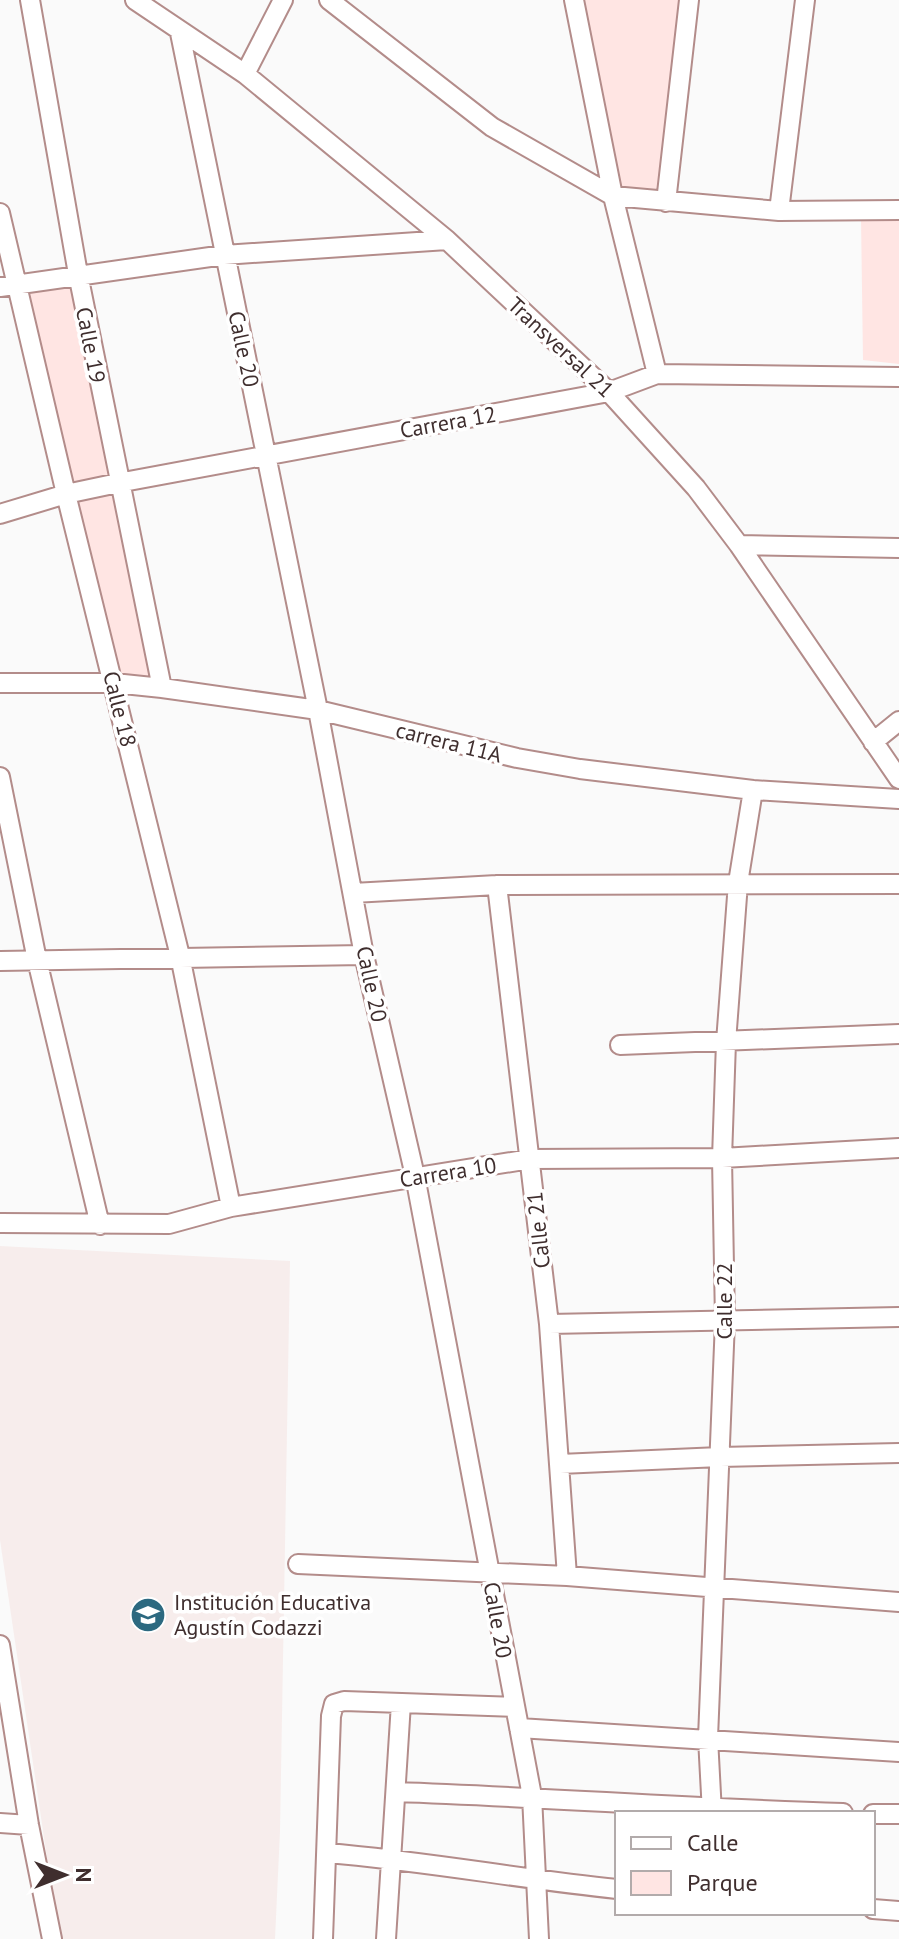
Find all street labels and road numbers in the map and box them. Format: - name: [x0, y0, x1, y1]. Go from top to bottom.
- street label: Transversal 21: [502, 291, 620, 403]
- street label: Calle 19: [70, 305, 112, 385]
- street label: Calle 20: [222, 308, 266, 390]
- street label: Carrera 12: [398, 400, 498, 444]
- street label: Calle 18: [97, 668, 143, 750]
- street label: carrera 11A: [393, 715, 505, 769]
- street label: Calle 20: [350, 943, 394, 1025]
- street label: Carrera 10: [398, 1151, 498, 1193]
- street label: Calle 21: [520, 1190, 556, 1270]
- street label: Calle 22: [710, 1263, 738, 1339]
- street label: Calle 20: [478, 1580, 518, 1660]

